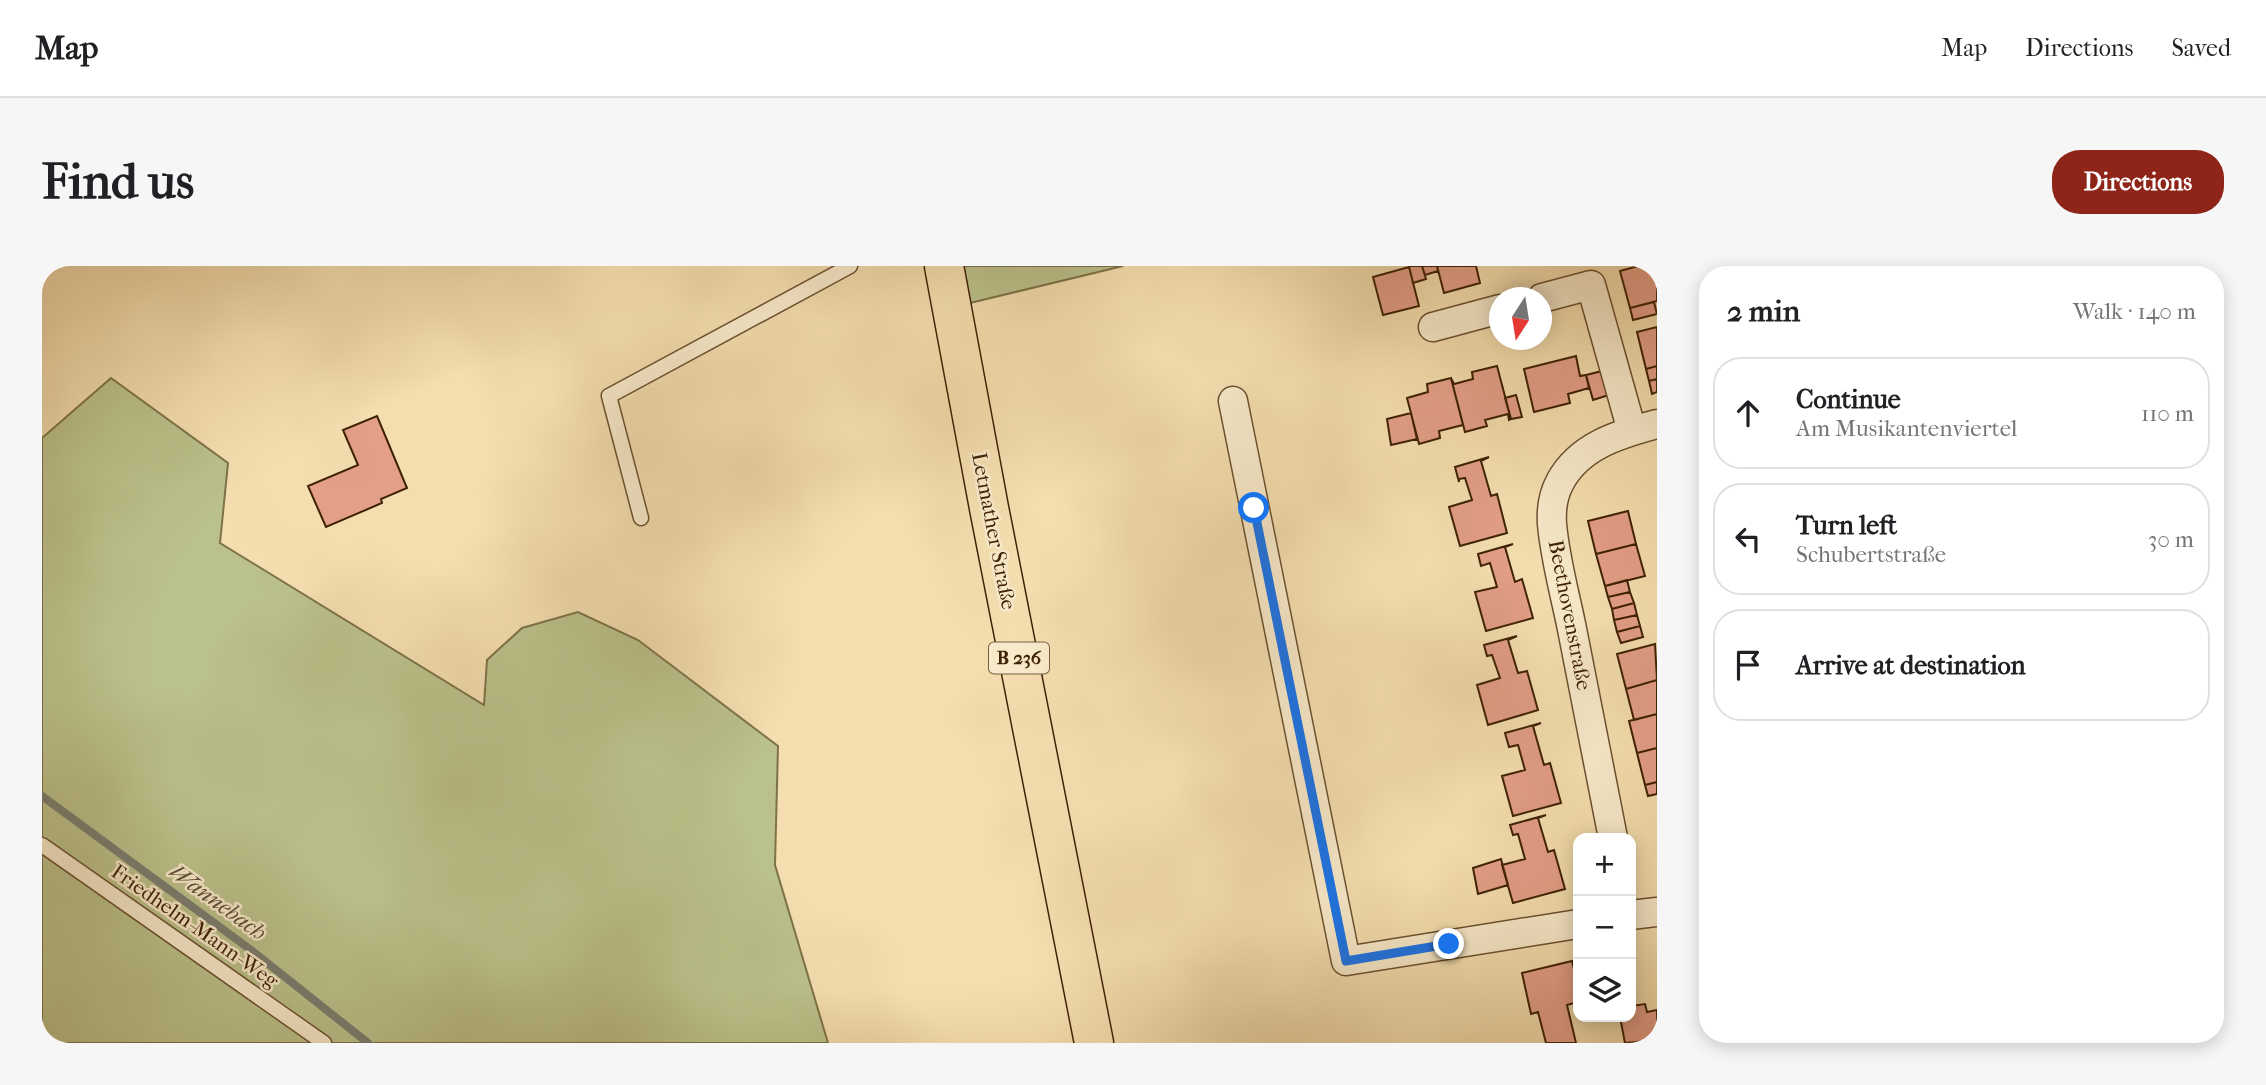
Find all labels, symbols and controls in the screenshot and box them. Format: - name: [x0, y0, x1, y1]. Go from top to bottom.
- text: Map: [35, 29, 98, 68]
- text: Map: [1941, 34, 1987, 62]
- text: Directions: [2025, 34, 2133, 62]
- text: Saved: [2171, 34, 2231, 62]
- button: Directions: [2052, 150, 2224, 214]
- text: Find us: [42, 153, 194, 211]
- north arrow: [1489, 287, 1552, 350]
- text: 2 min: [1727, 294, 1800, 329]
- text: Walk · 140 m: [2073, 298, 2196, 325]
- text: Continue: [1796, 384, 1901, 415]
- icon: ahead: [1729, 394, 1767, 432]
- text: 110 m: [2141, 400, 2194, 427]
- text: Am Musikantenviertel: [1796, 415, 2017, 442]
- street label: Letmather Straße: [967, 450, 1021, 612]
- route start: [1238, 492, 1269, 523]
- text: Turn left: [1796, 510, 1897, 541]
- icon: left: [1729, 520, 1767, 558]
- text: 30 m: [2148, 526, 2194, 553]
- street label: Beethovenstraße: [1544, 538, 1596, 692]
- text: Schubertstraße: [1796, 541, 1946, 568]
- road number: B 236: [989, 642, 1049, 674]
- icon: arrive: [1729, 646, 1767, 684]
- text: Arrive at destination: [1796, 650, 2026, 681]
- map controls: [1573, 833, 1636, 1022]
- button: +: [1573, 833, 1636, 896]
- water label: Wannebach: [164, 858, 272, 946]
- street label: Friedhelm-Mann-Weg: [107, 859, 284, 993]
- button: −: [1573, 896, 1636, 959]
- route end: [1433, 928, 1464, 959]
- button: layers: [1573, 959, 1636, 1022]

